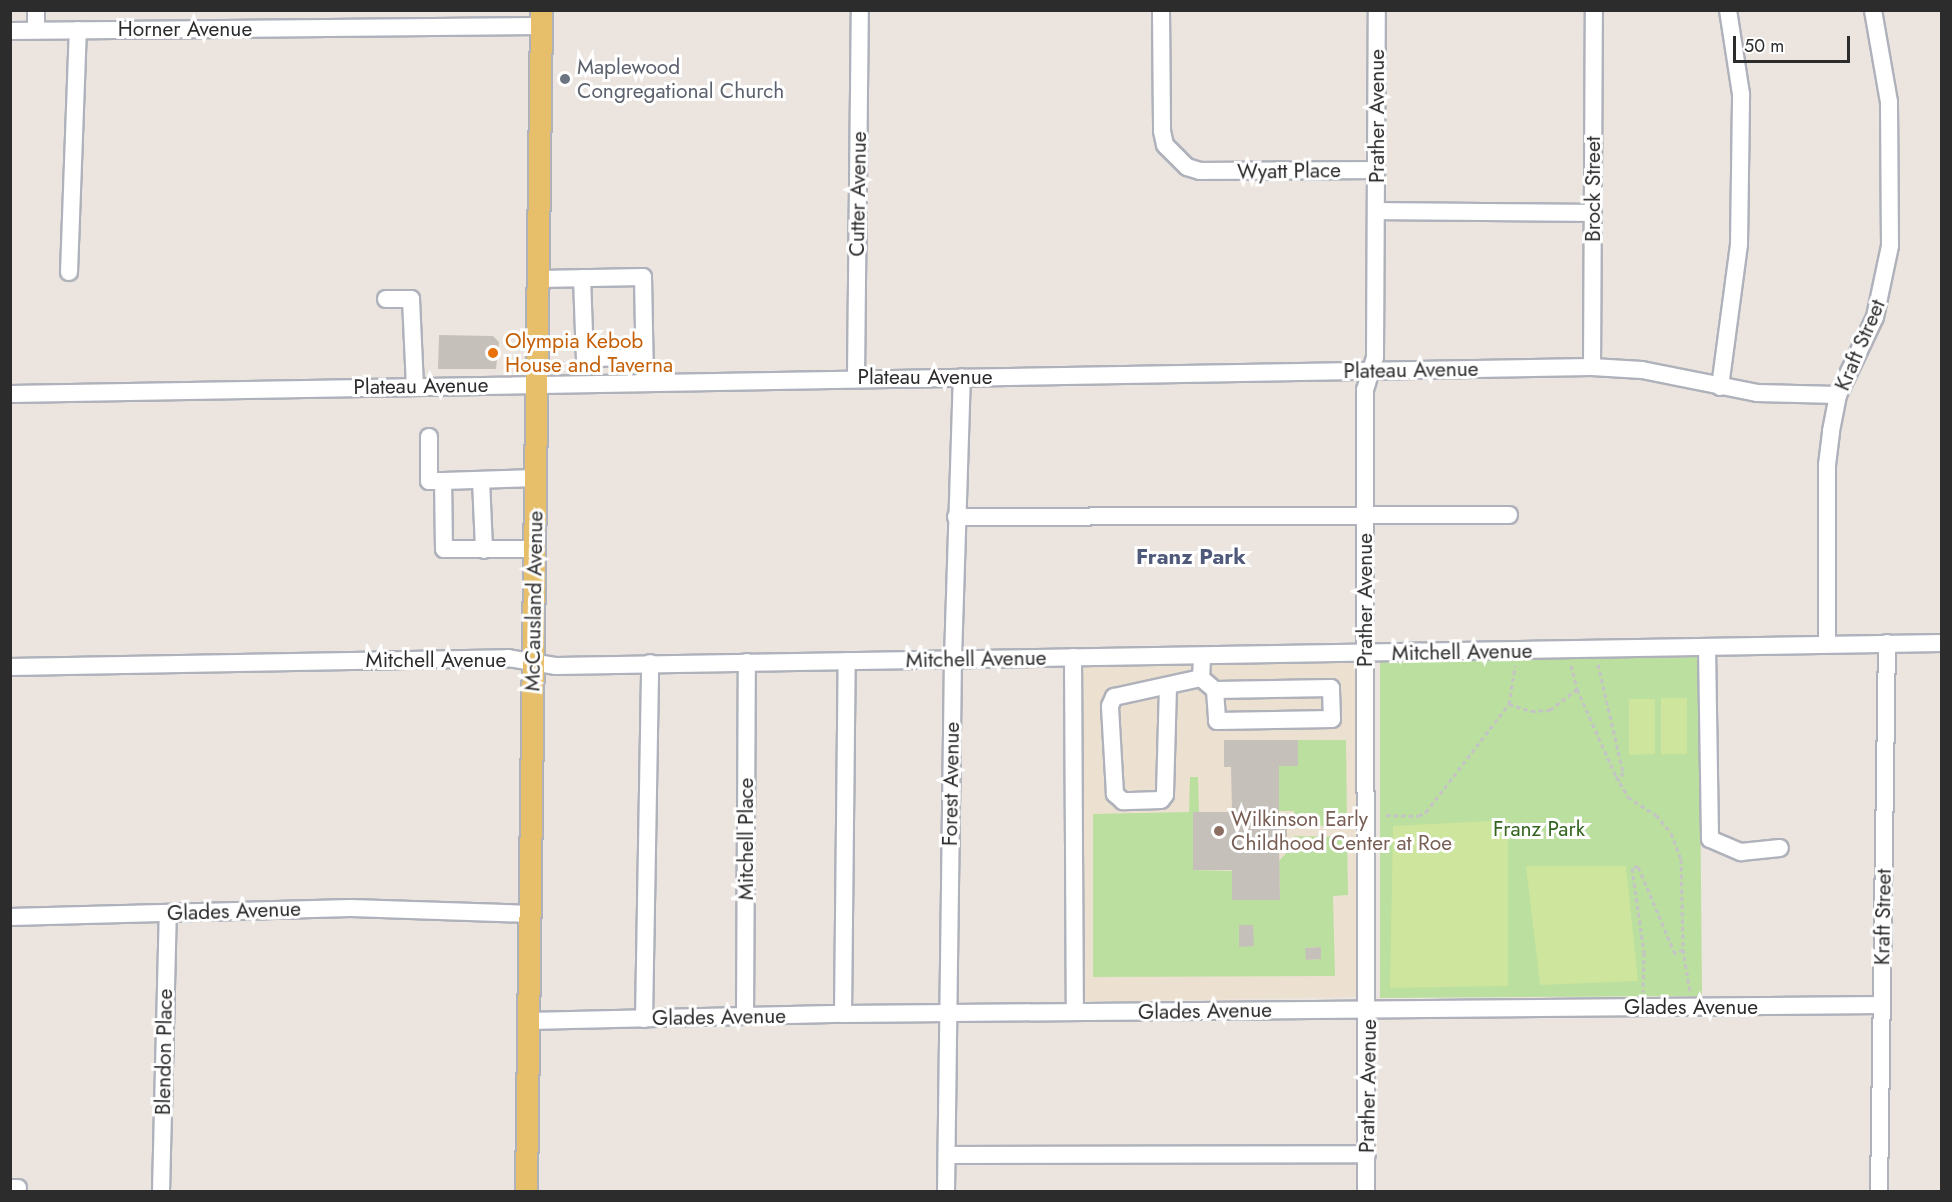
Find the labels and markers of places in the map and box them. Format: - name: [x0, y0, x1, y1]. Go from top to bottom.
- place label: Maplewood Congregational Church: [577, 54, 784, 104]
- marker: Maplewood Congregational Church: [558, 72, 572, 86]
- place label: Olympia Kebob House and Taverna: [505, 328, 673, 378]
- marker: Olympia Kebob House and Taverna: [486, 346, 500, 360]
- place label: Wilkinson Early Childhood Center at Roe: [1231, 806, 1452, 856]
- marker: Wilkinson Early Childhood Center at Roe: [1212, 824, 1226, 838]

